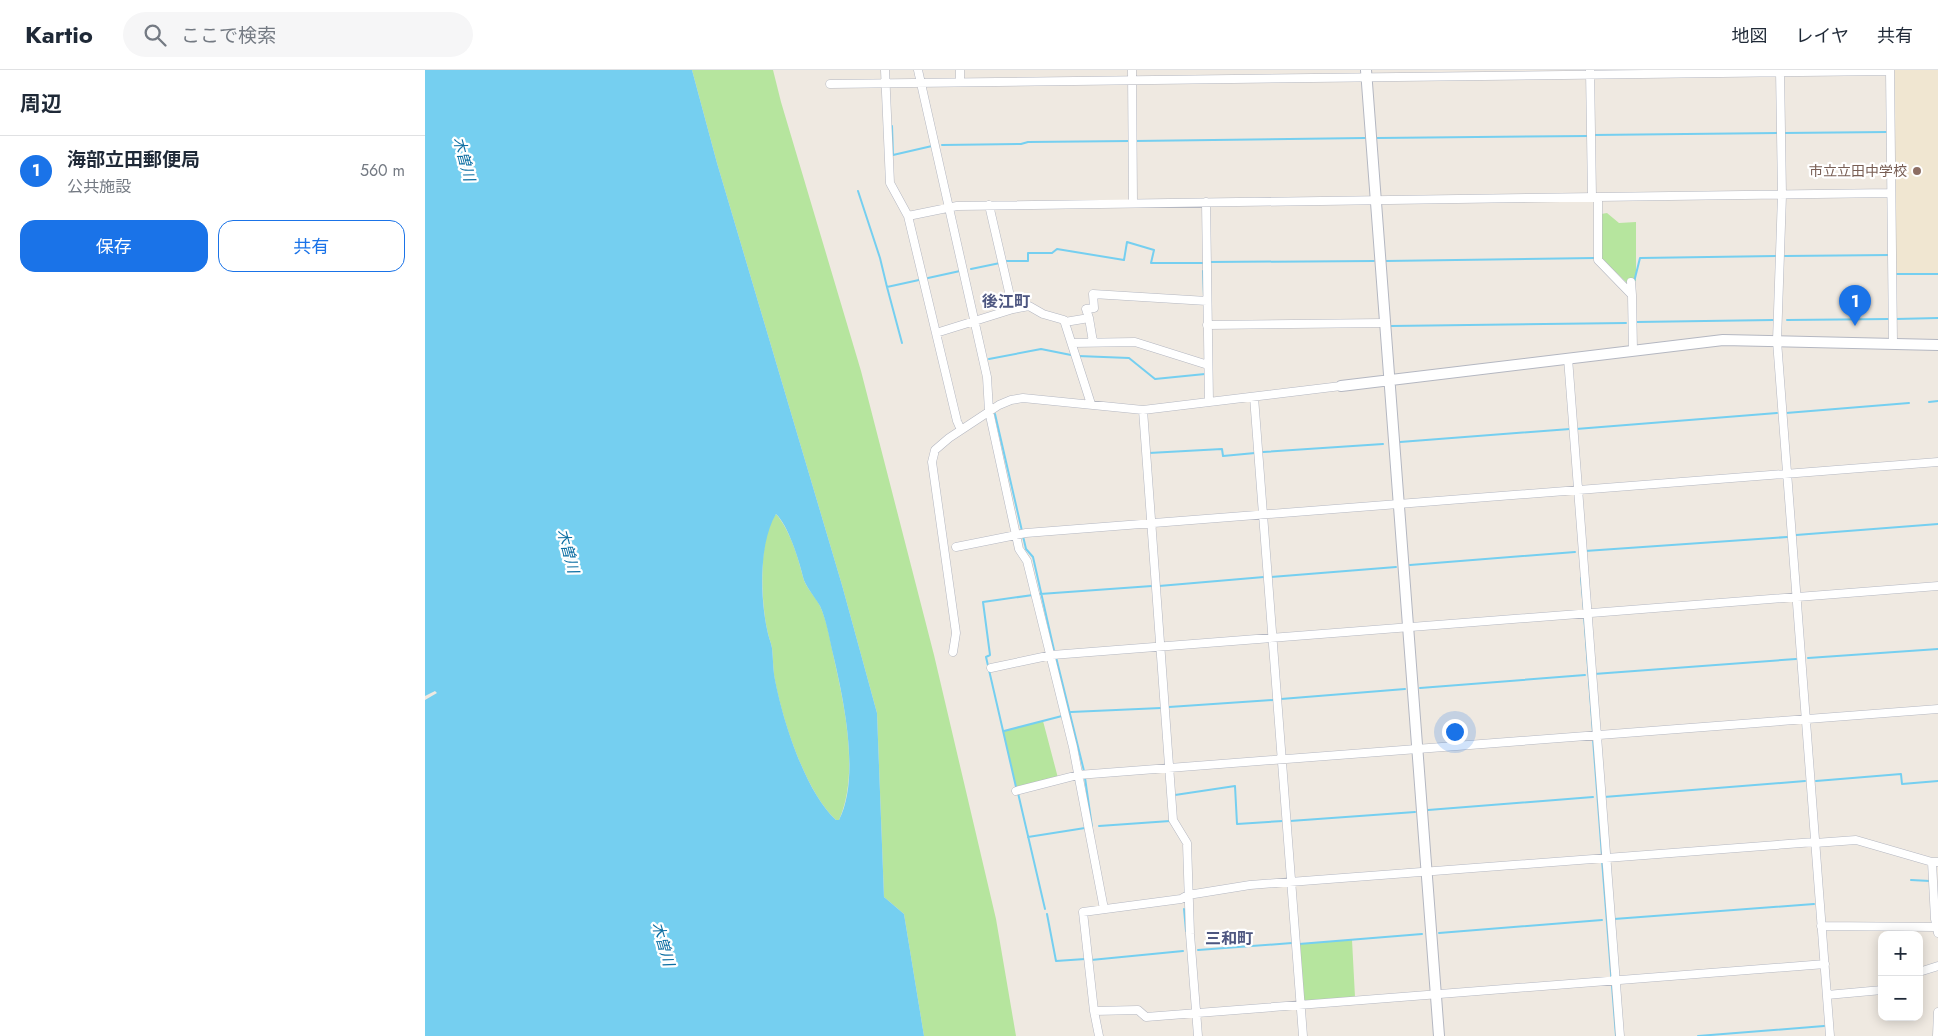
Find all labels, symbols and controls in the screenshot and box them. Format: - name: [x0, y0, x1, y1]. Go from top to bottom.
- search box: [123, 12, 473, 57]
- text: Kartio: [25, 17, 93, 52]
- icon: search: [141, 21, 169, 49]
- text: ここで検索: [181, 22, 276, 49]
- text: 地図: [1732, 23, 1768, 49]
- text: レイヤ: [1796, 23, 1849, 49]
- text: 共有: [1877, 23, 1913, 49]
- text: 周辺: [20, 89, 62, 119]
- water label: 木曽川: [448, 134, 481, 186]
- text: 海部立田郵便局: [67, 146, 200, 173]
- text: 1: [32, 159, 40, 182]
- text: 560 m: [360, 159, 405, 182]
- place label: 市立立田中学校: [1809, 161, 1907, 181]
- marker: 市立立田中学校: [1911, 165, 1923, 177]
- text: 公共施設: [67, 175, 131, 198]
- button: 保存: [20, 220, 208, 272]
- button: 共有: [218, 220, 405, 272]
- pin: 1: [1839, 285, 1871, 326]
- district label: 後江町: [982, 290, 1030, 313]
- water label: 木曽川: [552, 526, 585, 578]
- your location: [1442, 719, 1468, 745]
- water label: 木曽川: [646, 919, 680, 971]
- district label: 三和町: [1205, 927, 1253, 950]
- map controls: [1878, 931, 1923, 1021]
- button: +: [1878, 931, 1923, 976]
- button: −: [1878, 976, 1923, 1021]

